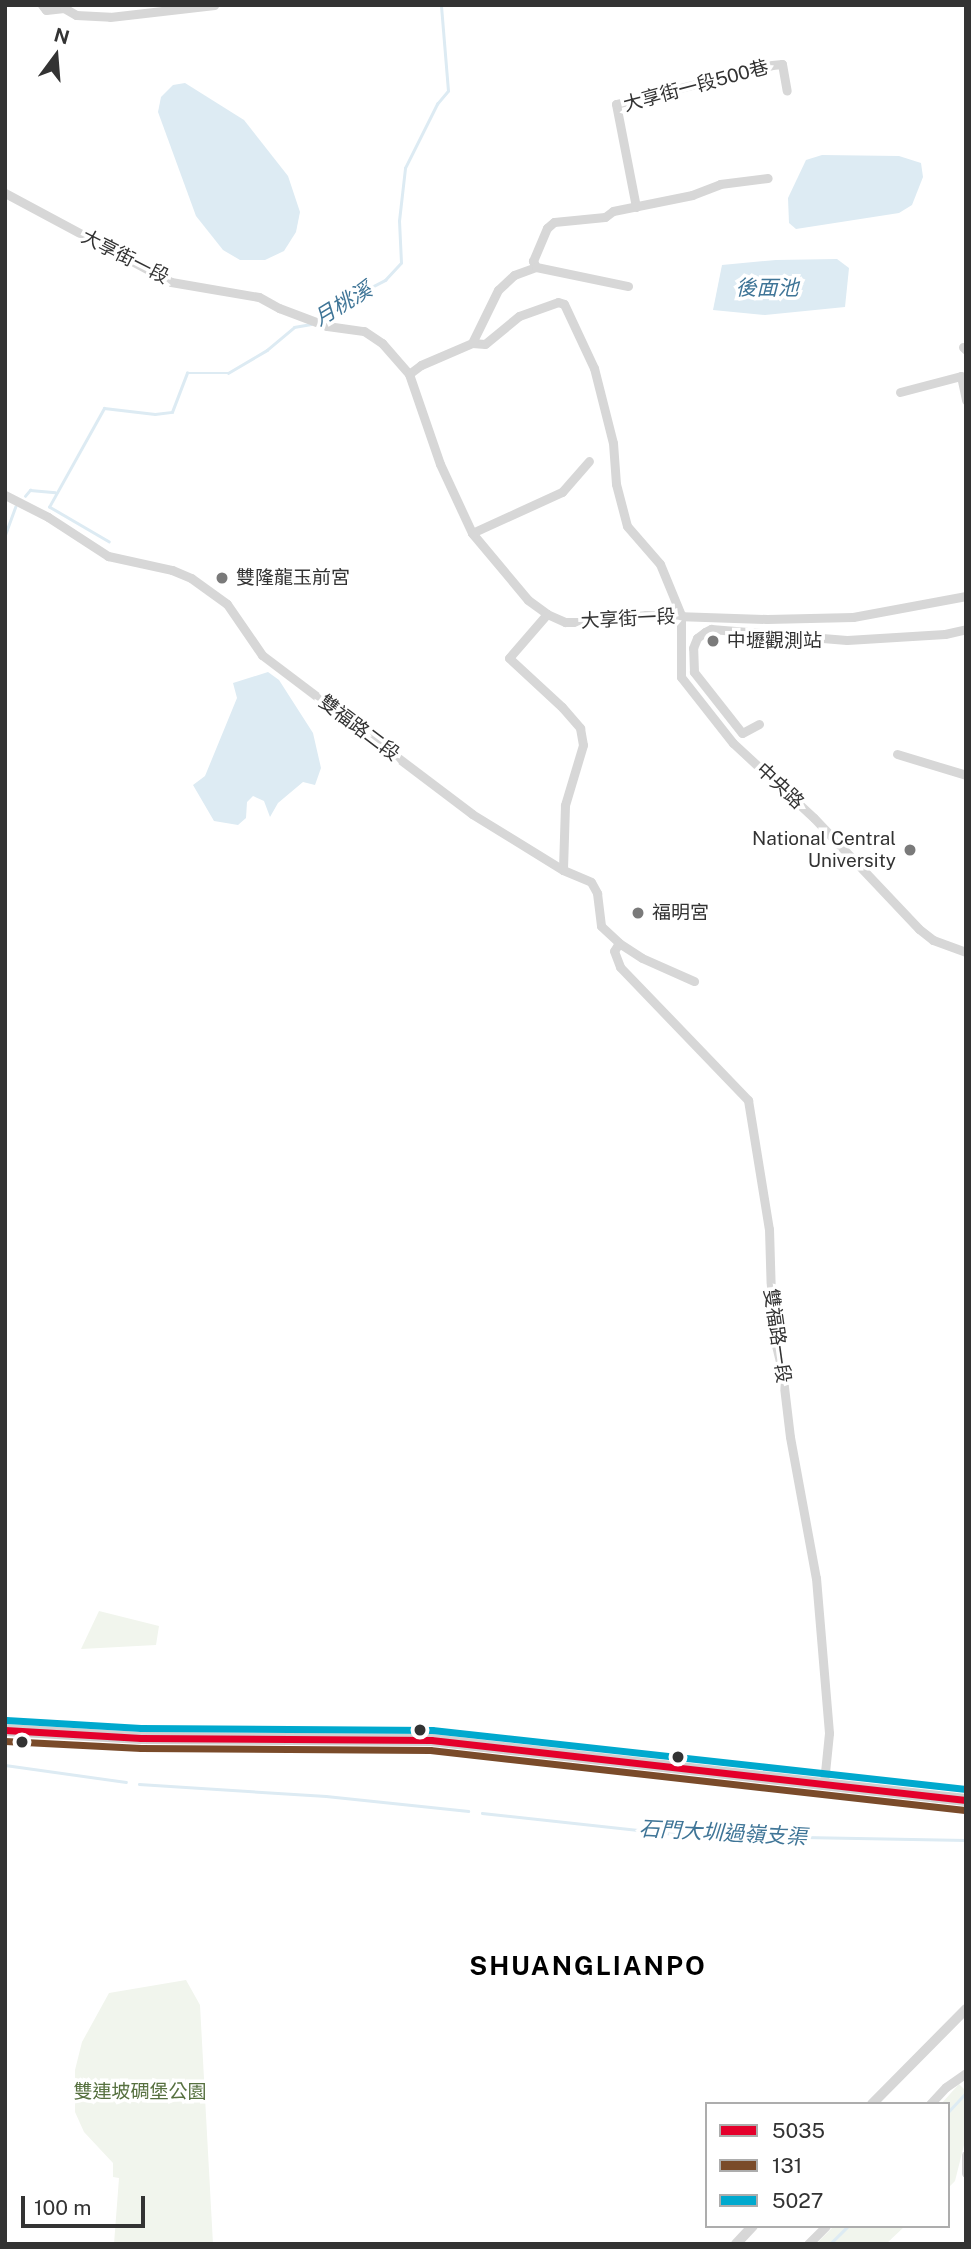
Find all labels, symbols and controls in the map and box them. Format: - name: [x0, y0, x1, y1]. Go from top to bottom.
- north arrow: [21, 21, 91, 91]
- text: N: [52, 23, 72, 48]
- street label: 大享街一段500巷: [621, 56, 771, 116]
- street label: 大享街一段: [78, 225, 172, 289]
- water label: 後面池: [736, 275, 798, 301]
- water label: 月桃溪: [310, 277, 376, 331]
- place label: 雙隆龍玉前宮: [236, 567, 350, 589]
- marker: 雙隆龍玉前宮: [214, 570, 230, 586]
- street label: 大享街一段: [580, 605, 676, 633]
- place label: 中壢觀測站: [727, 630, 822, 652]
- marker: 中壢觀測站: [705, 633, 721, 649]
- street label: 雙福路二段: [314, 690, 404, 766]
- street label: 中央路: [751, 758, 809, 814]
- place label: National Central University: [752, 828, 896, 872]
- marker: National Central University: [902, 842, 918, 858]
- place label: 福明宮: [652, 902, 709, 924]
- marker: 福明宮: [630, 905, 646, 921]
- street label: 雙福路一段: [759, 1287, 795, 1385]
- unlabelled marker: [413, 1723, 427, 1737]
- unlabelled marker: [15, 1735, 29, 1749]
- unlabelled marker: [671, 1750, 685, 1764]
- water label: 石門大圳過嶺支渠: [638, 1816, 808, 1850]
- district label: SHUANGLIANPO: [471, 1950, 705, 1982]
- park label: 雙連坡碉堡公園: [74, 2081, 206, 2103]
- legend: [705, 2102, 950, 2228]
- text: 5035: [772, 2118, 825, 2143]
- text: 131: [772, 2153, 802, 2178]
- scale bar: [24, 2182, 149, 2226]
- text: 5027: [772, 2188, 823, 2213]
- text: 100 m: [34, 2195, 91, 2220]

